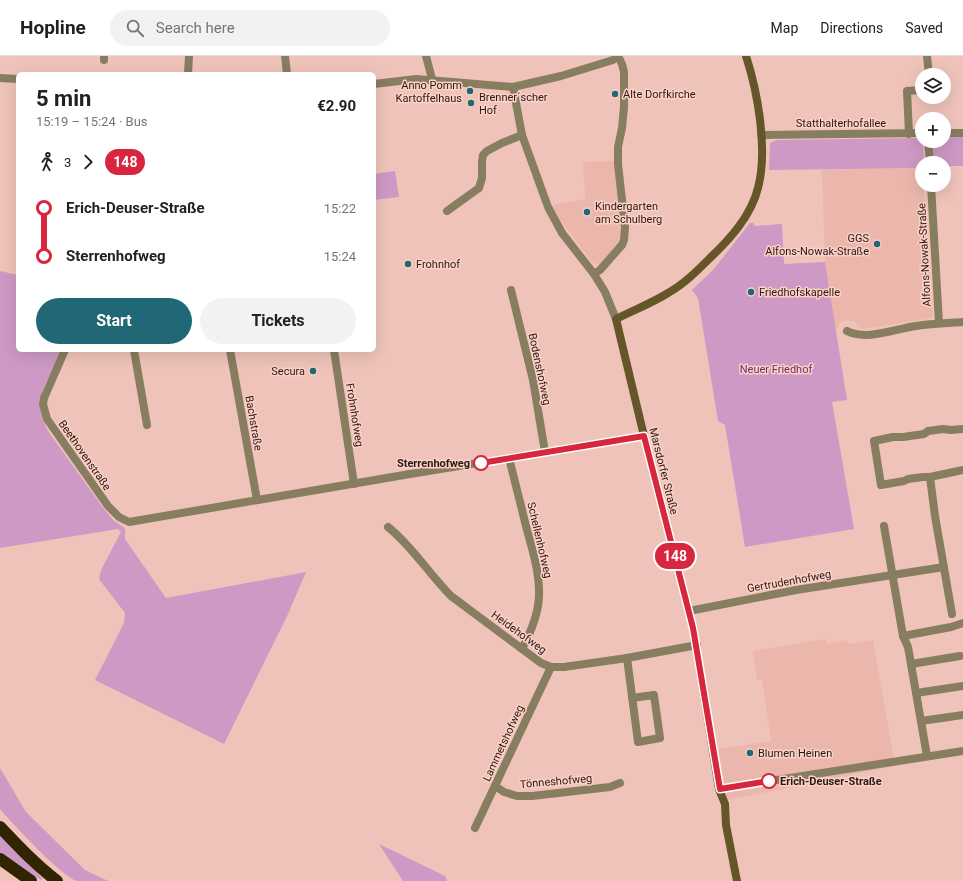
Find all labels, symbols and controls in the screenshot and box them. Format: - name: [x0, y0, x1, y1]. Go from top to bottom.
- search box: [110, 10, 390, 46]
- text: Hopline: [20, 16, 86, 39]
- icon: search: [124, 17, 146, 39]
- text: Search here: [156, 19, 235, 37]
- text: Map: [771, 20, 798, 36]
- text: Directions: [820, 20, 883, 36]
- text: Saved: [905, 20, 943, 36]
- map controls: [915, 68, 951, 192]
- button: layers: [915, 68, 951, 104]
- place label: Anno Pomm Kartoffelhaus: [396, 79, 462, 105]
- text: 5 min: [36, 86, 91, 111]
- marker: Anno Pomm Kartoffelhaus: [465, 86, 475, 96]
- place label: Alte Dorfkirche: [623, 88, 696, 101]
- marker: Alte Dorfkirche: [610, 89, 620, 99]
- place label: Brenner´scher Hof: [479, 91, 548, 117]
- text: €2.90: [317, 97, 356, 115]
- marker: Brenner´scher Hof: [466, 98, 476, 108]
- button: +: [915, 112, 951, 148]
- text: 15:19 – 15:24 · Bus: [36, 114, 148, 129]
- street label: Statthalterhofallee: [796, 117, 886, 130]
- icon: walk: [36, 151, 58, 173]
- icon: forward: [77, 151, 99, 173]
- text: 148: [113, 154, 137, 170]
- text: 3: [64, 155, 71, 170]
- button: −: [915, 156, 951, 192]
- text: Erich-Deuser-Straße: [66, 199, 205, 217]
- place label: Kindergarten am Schulberg: [595, 200, 662, 226]
- text: 15:22: [324, 201, 356, 216]
- street label: Alfons-Nowak-Straße: [915, 203, 934, 307]
- marker: Kindergarten am Schulberg: [582, 207, 592, 217]
- place label: GGS Alfons-Nowak-Straße: [765, 232, 869, 258]
- marker: GGS Alfons-Nowak-Straße: [872, 239, 882, 249]
- text: Sterrenhofweg: [66, 247, 166, 265]
- text: 15:24: [324, 249, 356, 264]
- place label: Frohnhof: [416, 258, 460, 271]
- marker: Frohnhof: [403, 259, 413, 269]
- place label: Friedhofskapelle: [759, 286, 840, 299]
- marker: Friedhofskapelle: [746, 287, 756, 297]
- button: Start: [36, 298, 192, 344]
- button: Tickets: [200, 298, 356, 344]
- street label: Bodenshofweg: [526, 332, 553, 406]
- park label: Neuer Friedhof: [740, 363, 812, 376]
- place label: Secura: [271, 365, 305, 378]
- marker: Secura: [308, 366, 318, 376]
- street label: Frohnhofweg: [343, 382, 366, 448]
- street label: Bachstraße: [242, 394, 265, 452]
- street label: Beethovenstraße: [56, 418, 114, 493]
- street label: Marsdorfer Straße: [646, 426, 681, 516]
- marker: Sterrenhofweg: [473, 455, 489, 471]
- place label: Sterrenhofweg: [397, 457, 470, 470]
- street label: Schellenhofweg: [524, 501, 555, 580]
- line badge: 148: [652, 543, 698, 569]
- text: 148: [663, 548, 687, 564]
- street label: Gertrudenhofweg: [746, 568, 832, 595]
- street label: Heidehofweg: [489, 608, 549, 657]
- street label: Lammetshofweg: [480, 703, 527, 783]
- place label: Blumen Heinen: [758, 747, 832, 760]
- marker: Blumen Heinen: [745, 748, 755, 758]
- street label: Tönneshofweg: [519, 772, 593, 791]
- marker: Erich-Deuser-Straße: [761, 773, 777, 789]
- place label: Erich-Deuser-Straße: [780, 775, 882, 788]

